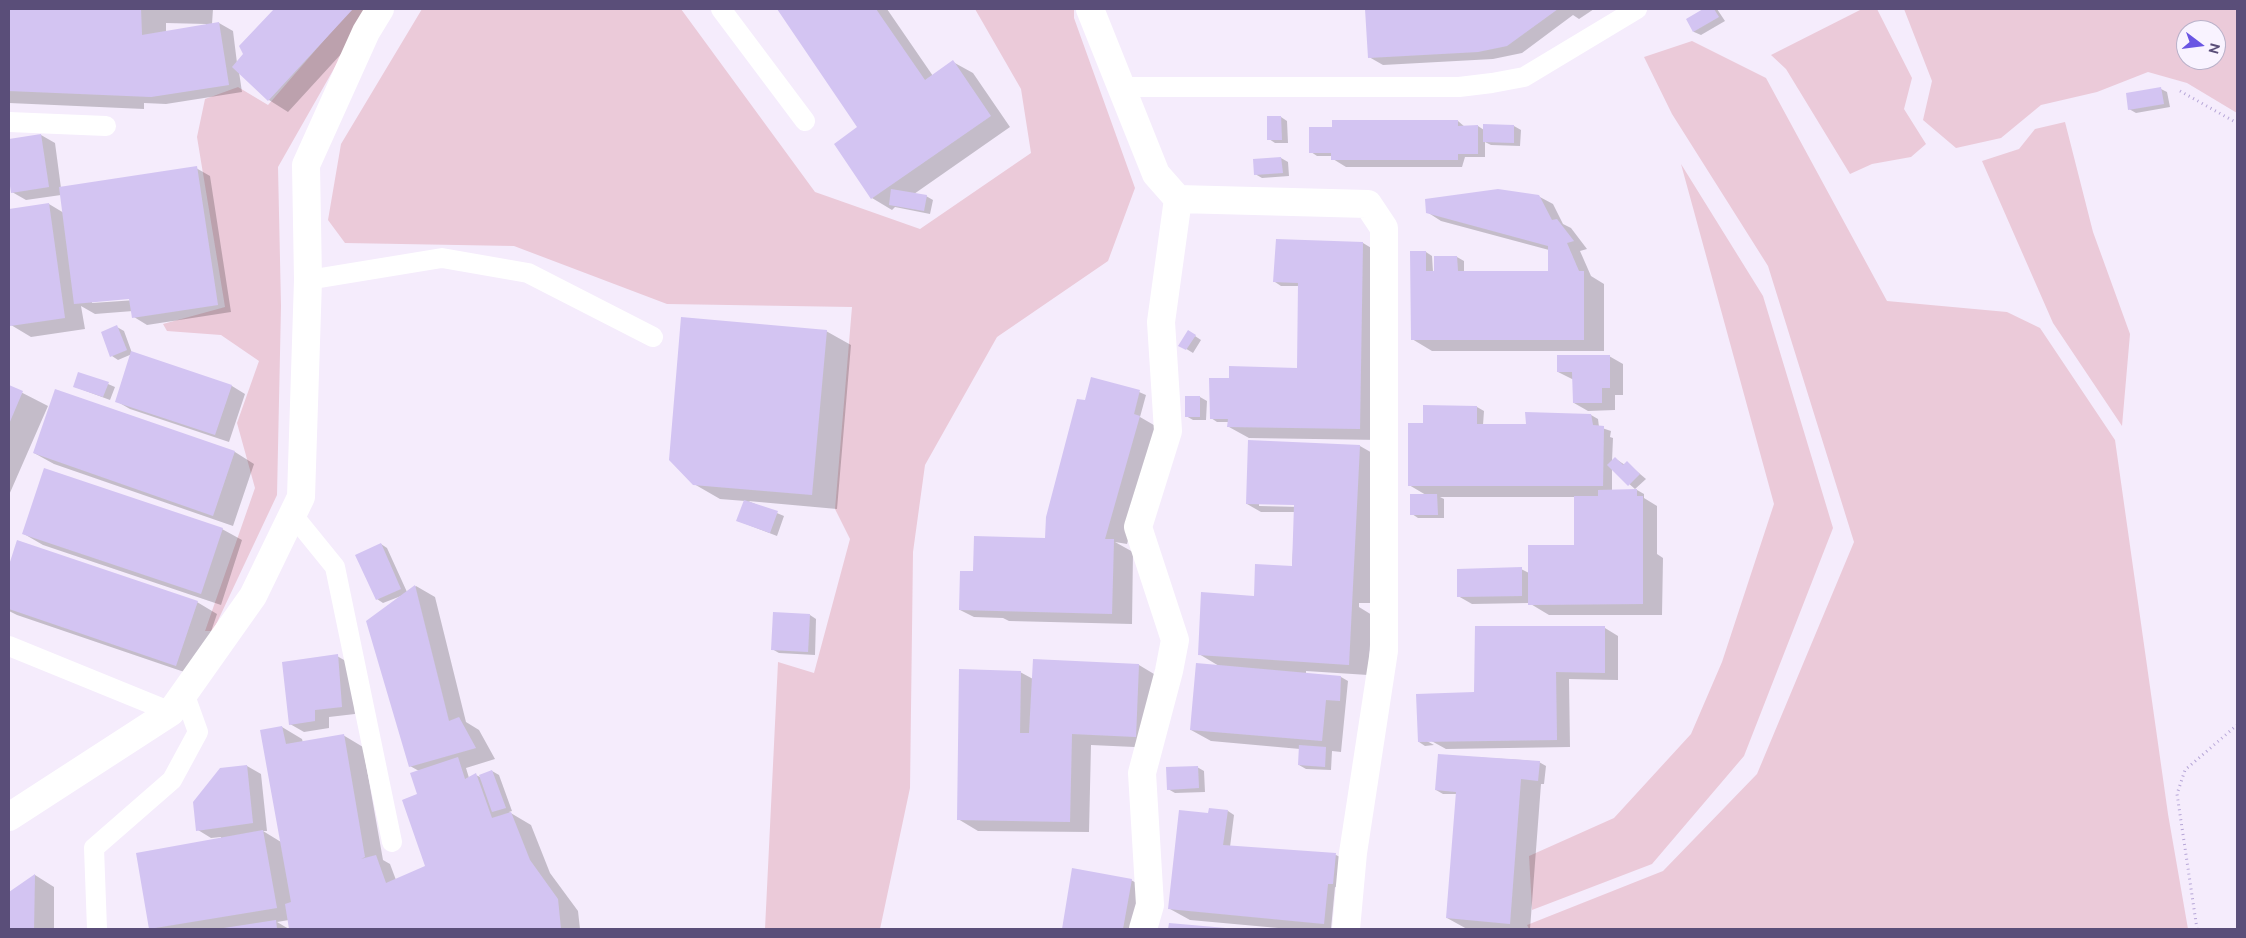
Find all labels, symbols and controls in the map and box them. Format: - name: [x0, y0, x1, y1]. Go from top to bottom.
- north arrow: [2176, 20, 2226, 70]
- text: N: [2205, 41, 2224, 56]

